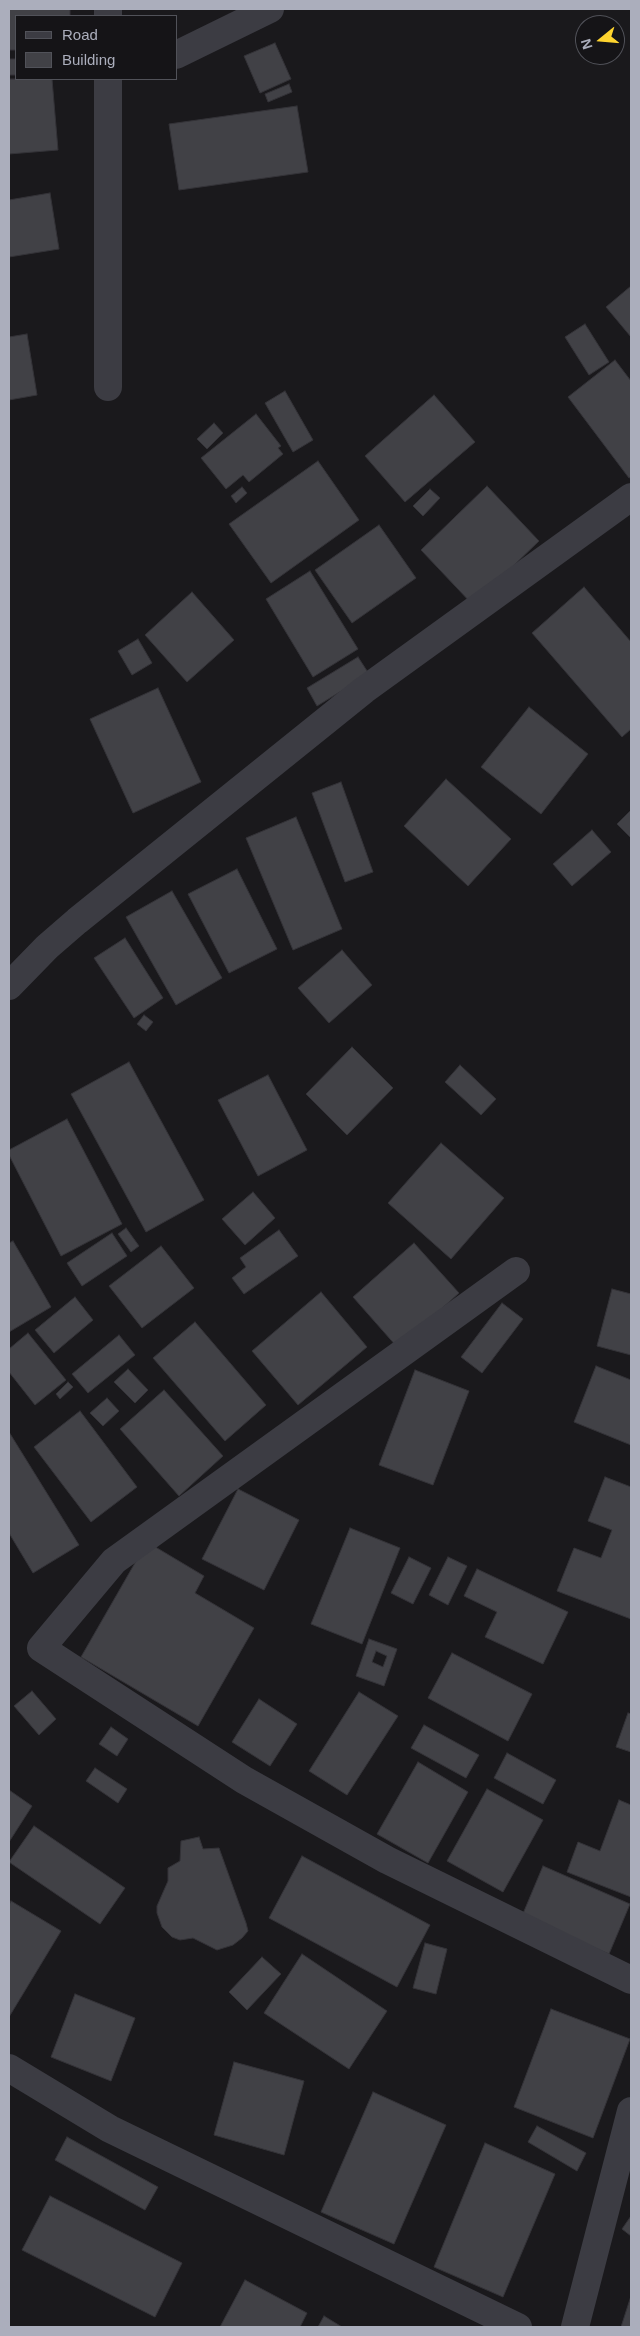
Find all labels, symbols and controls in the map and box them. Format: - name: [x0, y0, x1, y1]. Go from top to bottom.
- legend: [15, 15, 178, 80]
- north arrow: [575, 15, 625, 65]
- text: Road: [62, 26, 98, 43]
- text: N: [577, 37, 596, 51]
- text: Building: [62, 51, 115, 68]

